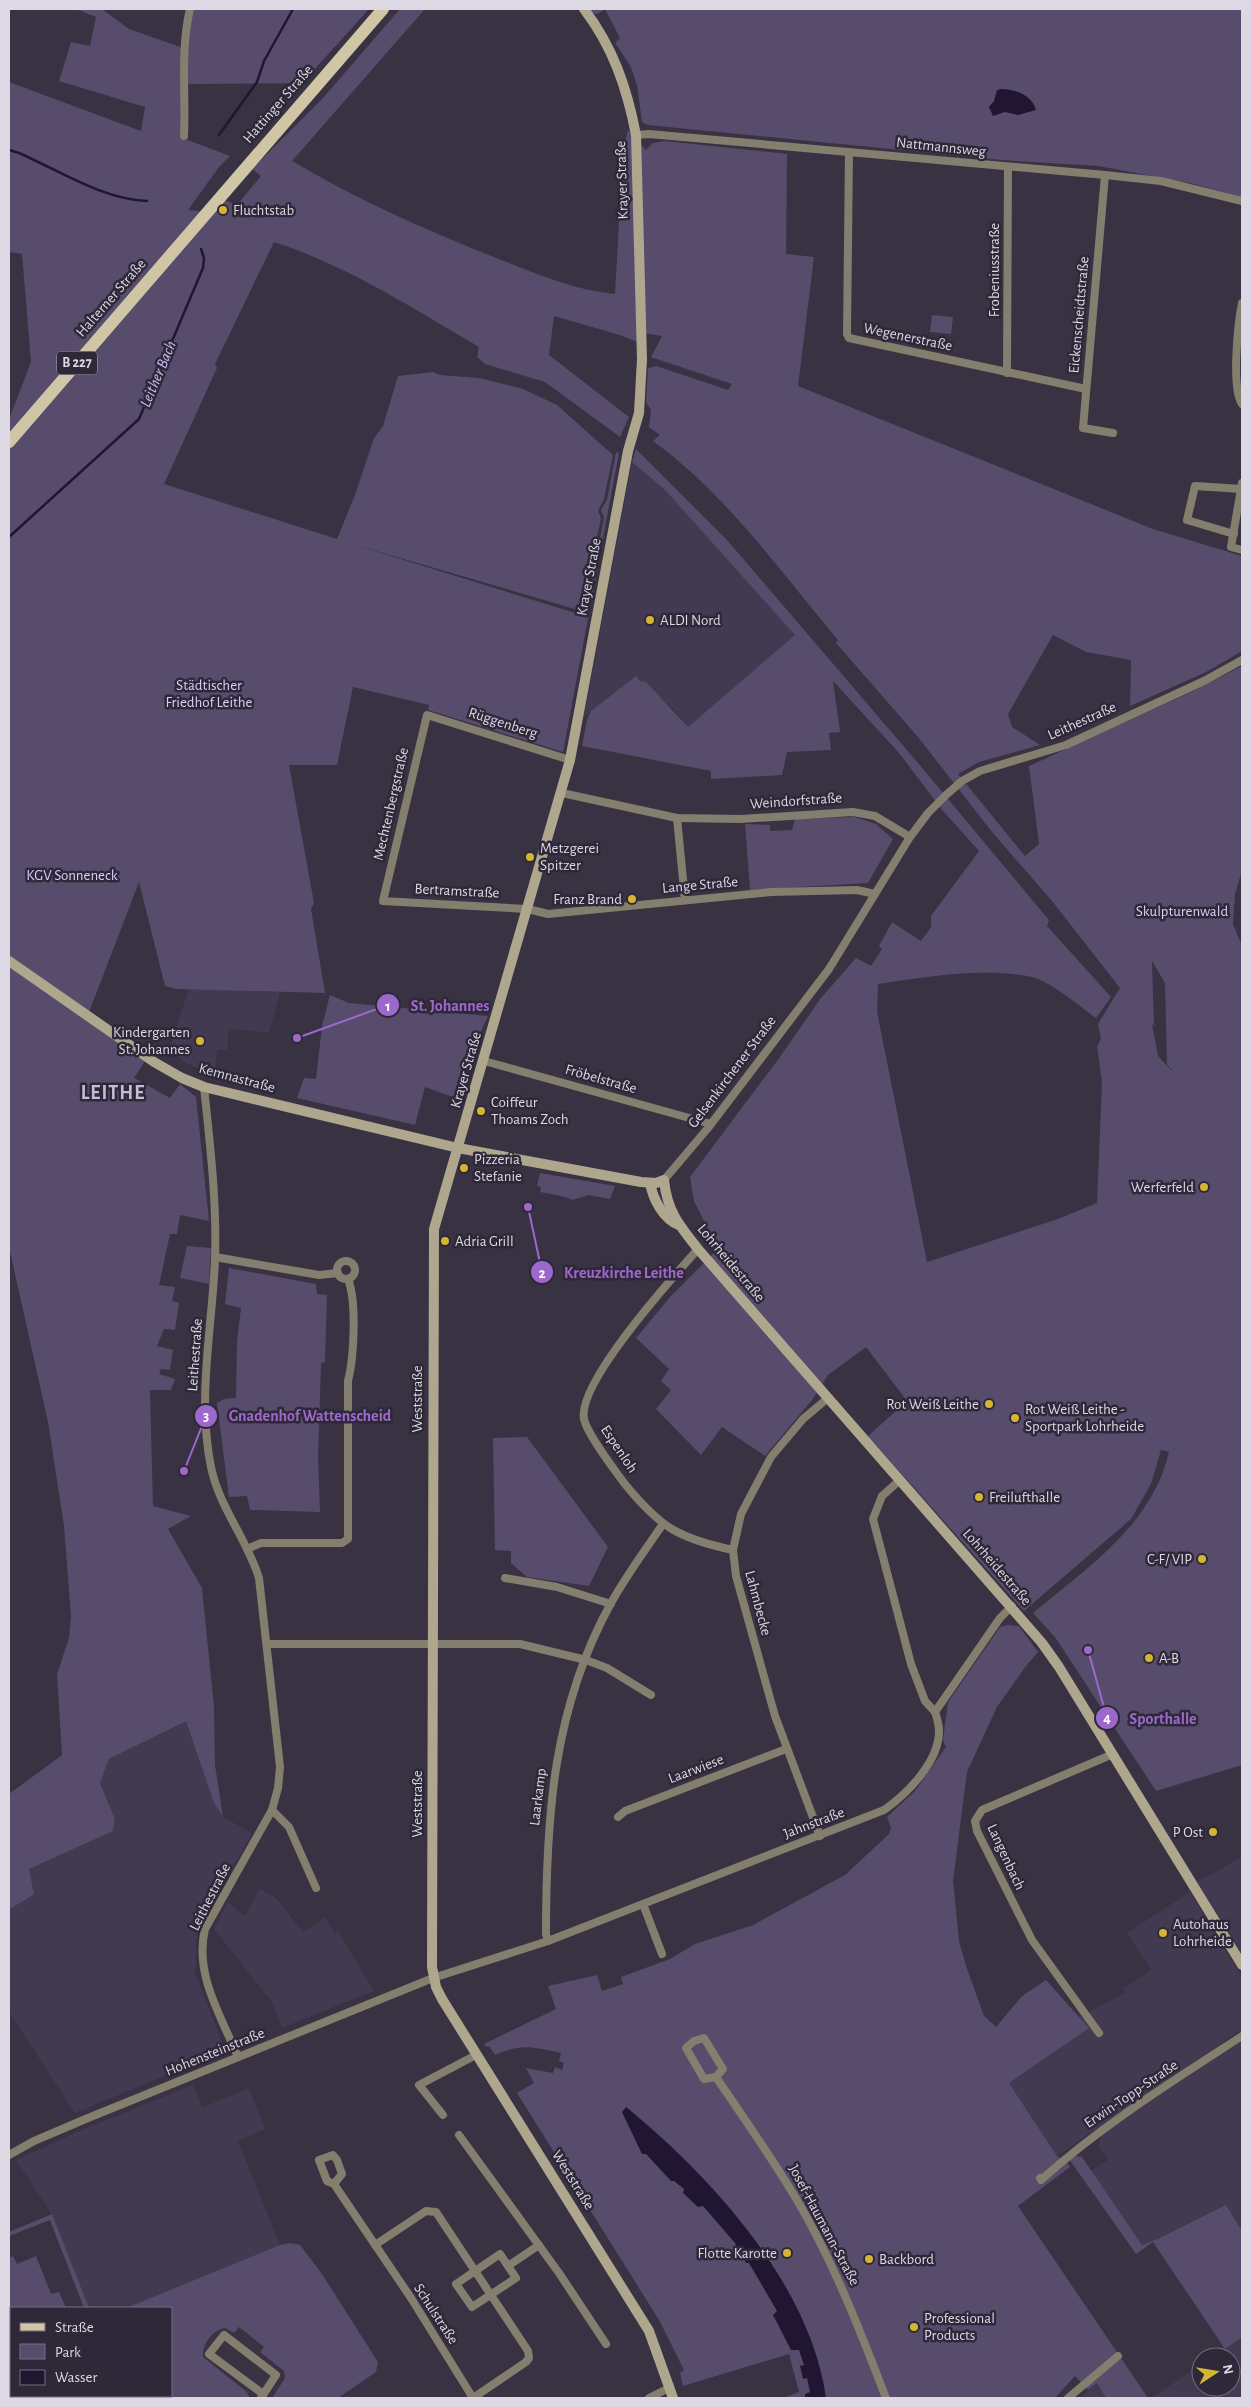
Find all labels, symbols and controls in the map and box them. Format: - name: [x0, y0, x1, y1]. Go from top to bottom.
- street label: Hattinger Straße: [240, 62, 316, 146]
- street label: Nattmannsweg: [895, 135, 987, 159]
- street label: Krayer Straße: [613, 140, 631, 220]
- place label: Fluchtstab: [233, 203, 294, 218]
- marker: Fluchtstab: [217, 204, 229, 216]
- street label: Frobeniusstraße: [987, 223, 1002, 317]
- street label: Halterner Straße: [73, 256, 149, 340]
- street label: Eickenscheidtstraße: [1066, 256, 1092, 374]
- street label: Wegenerstraße: [862, 320, 954, 354]
- water label: Leither Bach: [137, 339, 179, 409]
- road number: B 227: [57, 352, 97, 374]
- street label: Krayer Straße: [574, 537, 604, 617]
- place label: ALDI Nord: [660, 613, 721, 628]
- marker: ALDI Nord: [644, 614, 656, 626]
- park label: Städtischer Friedhof Leithe: [165, 678, 253, 710]
- street label: Leithestraße: [1045, 699, 1119, 743]
- street label: Rüggenberg: [467, 705, 540, 741]
- street label: Mechtenbergstraße: [371, 746, 411, 862]
- street label: Weindorfstraße: [749, 790, 843, 812]
- place label: Metzgerei Spitzer: [540, 841, 599, 873]
- marker: Metzgerei Spitzer: [524, 851, 536, 863]
- park label: KGV Sonneneck: [26, 868, 118, 883]
- street label: Lange Straße: [661, 874, 739, 896]
- street label: Bertramstraße: [414, 881, 500, 901]
- place label: Franz Brand: [553, 892, 622, 907]
- marker: Franz Brand: [626, 893, 638, 905]
- park label: Skulpturenwald: [1136, 904, 1228, 919]
- callout: St. Johannes: [376, 990, 499, 1021]
- text: St. Johannes: [411, 998, 489, 1014]
- text: 1: [385, 999, 391, 1014]
- street label: Gelsenkirchener Straße: [685, 1013, 779, 1131]
- place label: Kindergarten St. Johannes: [113, 1025, 190, 1057]
- street label: Krayer Straße: [448, 1030, 484, 1110]
- marker: Kindergarten St. Johannes: [194, 1035, 206, 1047]
- street label: Kemnastraße: [197, 1061, 277, 1095]
- street label: Fröbelstraße: [564, 1062, 639, 1096]
- district label: LEITHE: [81, 1083, 145, 1103]
- place label: Coiffeur Thoams Zoch: [491, 1095, 569, 1127]
- marker: Coiffeur Thoams Zoch: [475, 1105, 487, 1117]
- place label: Pizzeria Stefanie: [474, 1152, 522, 1184]
- marker: Pizzeria Stefanie: [458, 1162, 470, 1174]
- place label: Werferfeld: [1131, 1180, 1194, 1195]
- marker: Werferfeld: [1198, 1181, 1210, 1193]
- street label: Lohrheidestraße: [694, 1221, 768, 1305]
- place label: Adria Grill: [455, 1234, 514, 1249]
- marker: Adria Grill: [439, 1235, 451, 1247]
- callout: Kreuzkirche Leithe: [529, 1257, 694, 1288]
- text: Kreuzkirche Leithe: [564, 1265, 684, 1281]
- text: 2: [538, 1266, 546, 1281]
- street label: Leithestraße: [185, 1318, 205, 1392]
- street label: Weststraße: [410, 1365, 425, 1433]
- place label: Rot Weiß Leithe: [886, 1397, 979, 1412]
- marker: Rot Weiß Leithe: [983, 1398, 995, 1410]
- callout: Gnadenhof Wattenscheid: [194, 1400, 401, 1431]
- place label: Rot Weiß Leithe - Sportpark Lohrheide: [1025, 1402, 1144, 1434]
- text: Gnadenhof Wattenscheid: [229, 1408, 392, 1424]
- text: 3: [203, 1409, 209, 1424]
- marker: Rot Weiß Leithe - Sportpark Lohrheide: [1009, 1412, 1021, 1424]
- street label: Espenloh: [598, 1422, 640, 1476]
- place label: Freilufthalle: [989, 1490, 1060, 1505]
- marker: Freilufthalle: [973, 1491, 985, 1503]
- street label: Lohrheidestraße: [960, 1526, 1034, 1608]
- place label: C-F/ VIP: [1147, 1552, 1192, 1567]
- marker: C-F/ VIP: [1196, 1553, 1208, 1565]
- street label: Lahmbecke: [742, 1569, 774, 1637]
- place label: A-B: [1159, 1651, 1179, 1666]
- marker: A-B: [1143, 1652, 1155, 1664]
- callout: Sporthalle: [1094, 1702, 1207, 1733]
- text: 4: [1103, 1711, 1111, 1726]
- text: Sporthalle: [1129, 1711, 1197, 1727]
- street label: Laarwiese: [666, 1752, 726, 1786]
- street label: Laarkamp: [527, 1767, 549, 1827]
- street label: Weststraße: [410, 1770, 425, 1838]
- street label: Jahnstraße: [782, 1805, 847, 1841]
- street label: Langenbach: [984, 1822, 1028, 1892]
- place label: P Ost: [1173, 1825, 1203, 1840]
- marker: P Ost: [1207, 1826, 1219, 1838]
- street label: Leithestraße: [187, 1861, 233, 1933]
- place label: Autohaus Lohrheide: [1173, 1917, 1232, 1949]
- marker: Autohaus Lohrheide: [1157, 1927, 1169, 1939]
- street label: Hohensteinstraße: [163, 2025, 267, 2079]
- street label: Erwin-Topp-Straße: [1081, 2057, 1181, 2131]
- street label: Weststraße: [549, 2148, 597, 2213]
- street label: Josef-Haumann-Straße: [786, 2162, 862, 2288]
- place label: Flotte Karotte: [697, 2246, 777, 2261]
- marker: Flotte Karotte: [781, 2247, 793, 2259]
- place label: Backbord: [879, 2252, 934, 2267]
- marker: Backbord: [863, 2253, 875, 2265]
- street label: Schulstraße: [411, 2281, 461, 2347]
- legend: [10, 2307, 172, 2397]
- place label: Professional Products: [924, 2311, 995, 2343]
- text: Straße: [55, 2320, 94, 2335]
- marker: Professional Products: [908, 2321, 920, 2333]
- text: Park: [55, 2345, 81, 2360]
- north arrow: [1191, 2347, 1241, 2397]
- text: N: [1220, 2363, 1236, 2376]
- text: Wasser: [55, 2370, 98, 2385]

